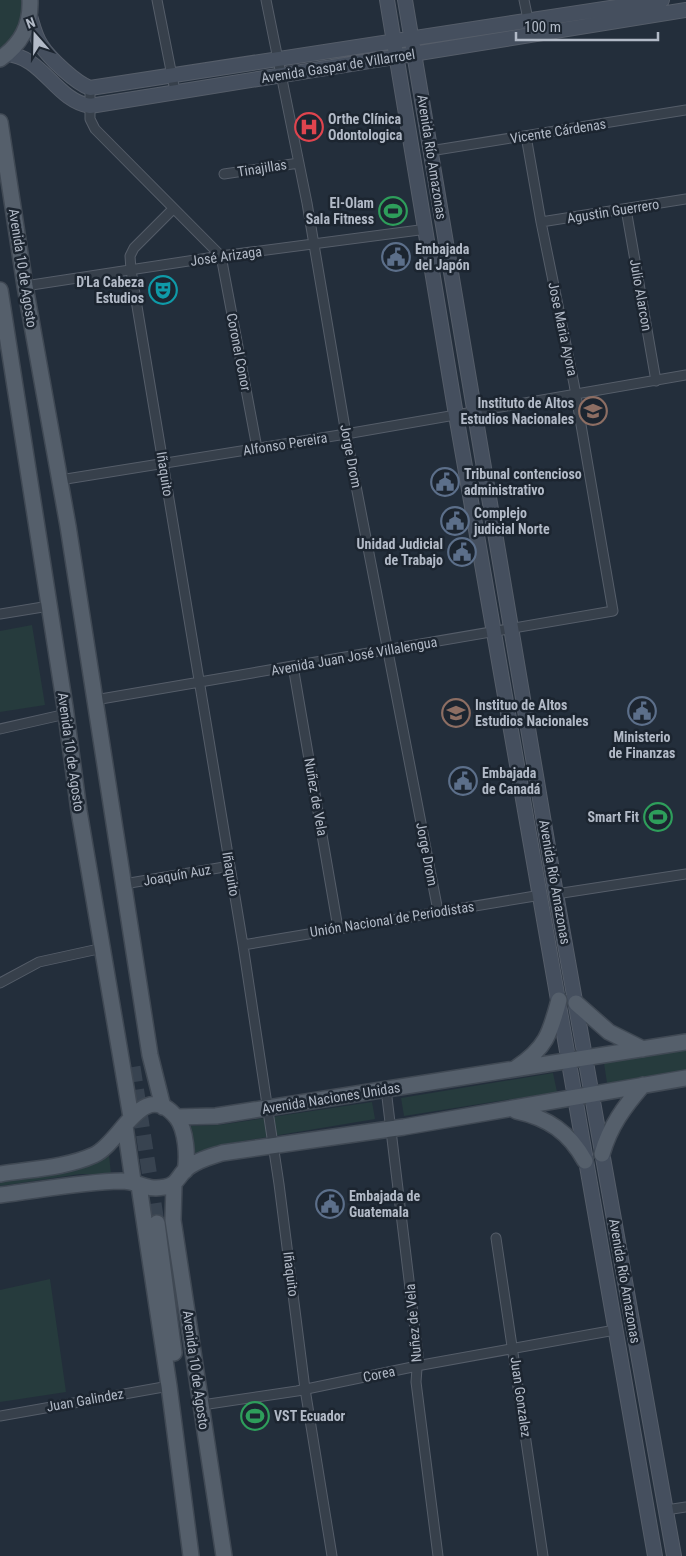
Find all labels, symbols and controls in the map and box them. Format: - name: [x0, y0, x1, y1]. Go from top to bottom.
- north arrow: [10, 10, 60, 60]
- scale bar: [516, 10, 658, 42]
- text: N: [24, 14, 37, 32]
- text: 100 m: [524, 18, 561, 36]
- street label: Avenida Gaspar de Villarroel: [260, 46, 416, 86]
- street label: Avenida Río Amazonas: [414, 93, 450, 221]
- place label: Orthe Clínica Odontologica: [328, 111, 403, 143]
- hospital icon: Orthe Clínica Odontologica: [294, 112, 324, 142]
- street label: Vicente Cárdenas: [509, 116, 607, 146]
- street label: Tinajillas: [236, 156, 288, 180]
- place label: El-Olam Sala Fitness: [306, 195, 374, 227]
- sports icon: El-Olam Sala Fitness: [378, 196, 408, 226]
- street label: Agustin Guerrero: [566, 196, 660, 226]
- street label: Avenida 10 de Agosto: [6, 207, 40, 329]
- place label: Embajada del Japón: [415, 241, 470, 273]
- public building icon: Embajada del Japón: [381, 242, 411, 272]
- street label: José Arizaga: [189, 243, 263, 269]
- street label: Julio Alarcon: [627, 258, 655, 332]
- place label: D'La Cabeza Estudios: [76, 274, 144, 306]
- theatre icon: D'La Cabeza Estudios: [148, 275, 178, 305]
- street label: Jose Maria Ayora: [545, 280, 581, 378]
- street label: Coronel Conor: [224, 312, 254, 392]
- place label: Instituto de Altos Estudios Nacionales: [460, 395, 574, 427]
- school or university icon: Instituto de Altos Estudios Nacionales: [578, 396, 608, 426]
- street label: Jorge Drom: [337, 423, 365, 489]
- street label: Alfonso Pereira: [242, 429, 328, 459]
- street label: Iñaquito: [154, 451, 176, 497]
- place label: Tribunal contencioso administrativo: [464, 466, 582, 498]
- public building icon: Tribunal contencioso administrativo: [430, 467, 460, 497]
- place label: Complejo judicial Norte: [473, 505, 550, 537]
- public building icon: Complejo judicial Norte: [440, 506, 470, 536]
- place label: Unidad Judicial de Trabajo: [357, 536, 443, 568]
- public building icon: Unidad Judicial de Trabajo: [447, 537, 477, 567]
- street label: Avenida Juan José Villalengua: [270, 634, 438, 678]
- street label: Avenida 10 de Agosto: [55, 691, 87, 813]
- public building icon: Ministerio de Finanzas: [627, 696, 657, 726]
- place label: Instituo de Altos Estudios Nacionales: [475, 697, 589, 729]
- school or university icon: Instituo de Altos Estudios Nacionales: [441, 698, 471, 728]
- place label: Ministerio de Finanzas: [609, 729, 675, 761]
- street label: Nuñez de Vela: [301, 757, 331, 837]
- place label: Embajada de Canadá: [482, 765, 541, 797]
- public building icon: Embajada de Canadá: [448, 766, 478, 796]
- sports icon: Smart Fit: [643, 802, 673, 832]
- place label: Smart Fit: [587, 809, 639, 825]
- street label: Avenida Río Amazonas: [536, 818, 574, 946]
- street label: Jorge Drom: [413, 821, 441, 887]
- street label: Iñaquito: [219, 850, 243, 898]
- street label: Joaquín Auz: [142, 861, 212, 889]
- street label: Unión Nacional de Periodistas: [309, 898, 475, 940]
- street label: Avenida Naciones Unidas: [261, 1079, 401, 1117]
- place label: Embajada de Guatemala: [349, 1188, 421, 1220]
- public building icon: Embajada de Guatemala: [315, 1189, 345, 1219]
- street label: Avenida Río Amazonas: [606, 1217, 644, 1345]
- street label: Iñaquito: [280, 1251, 302, 1297]
- street label: Nuñez de Vela: [402, 1283, 424, 1363]
- street label: Avenida 10 de Agosto: [180, 1309, 212, 1431]
- street label: Juan Gonzalez: [507, 1356, 535, 1438]
- street label: Corea: [362, 1363, 396, 1385]
- street label: Juan Galindez: [45, 1385, 125, 1415]
- sports icon: VST Ecuador: [240, 1401, 270, 1431]
- place label: VST Ecuador: [274, 1408, 346, 1424]

